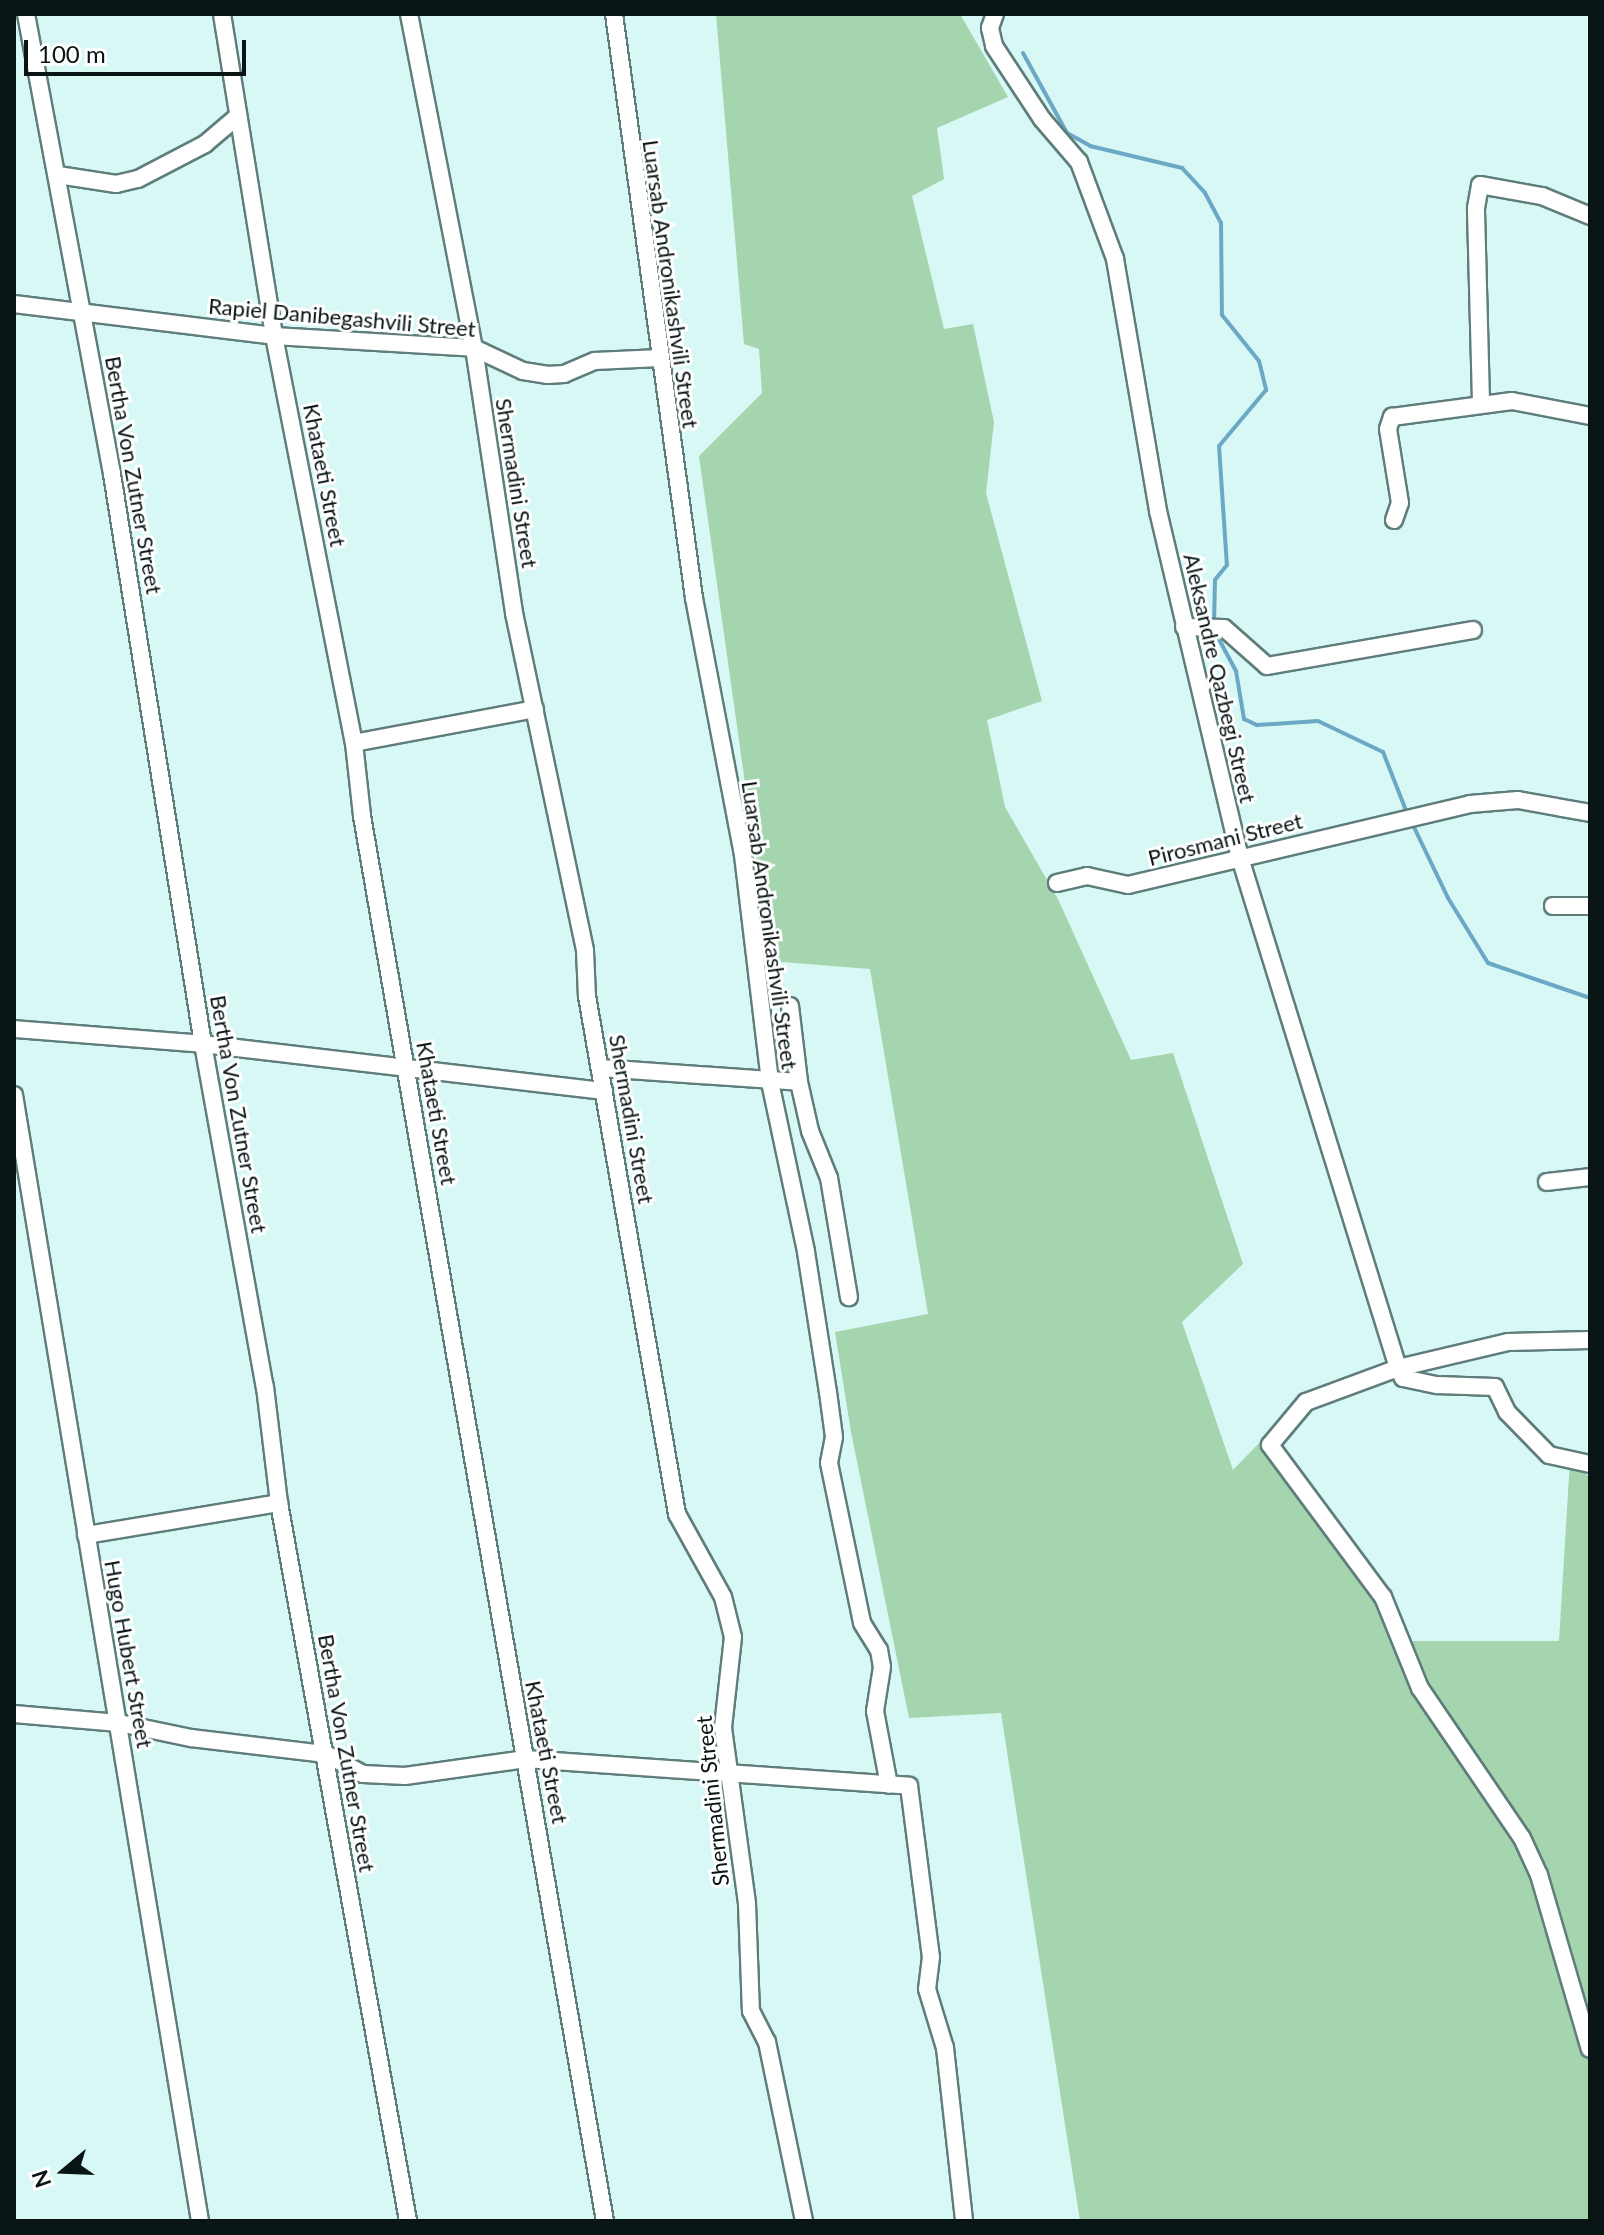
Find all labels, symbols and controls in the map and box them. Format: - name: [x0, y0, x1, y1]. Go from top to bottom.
- scale bar: [28, 24, 250, 74]
- text: 100 m: [38, 39, 106, 68]
- street label: Luarsab Andronikashvili Street: [638, 138, 704, 430]
- street label: Rapiel Danibegashvili Street: [207, 292, 477, 342]
- street label: Bertha Von Zutner Street: [100, 353, 168, 597]
- street label: Shermadini Street: [491, 396, 543, 570]
- street label: Khataeti Street: [298, 401, 352, 549]
- street label: Aleksandre Qazbegi Street: [1178, 551, 1262, 805]
- street label: Luarsab Andronikashvili Street: [737, 779, 803, 1071]
- street label: Pirosmani Street: [1145, 807, 1305, 871]
- street label: Bertha Von Zutner Street: [205, 992, 273, 1236]
- street label: Shermadini Street: [604, 1032, 660, 1206]
- street label: Khataeti Street: [411, 1039, 463, 1187]
- street label: Hugo Hubert Street: [99, 1558, 159, 1750]
- street label: Bertha Von Zutner Street: [313, 1631, 381, 1875]
- street label: Khataeti Street: [520, 1678, 574, 1826]
- street label: Shermadini Street: [690, 1714, 734, 1888]
- north arrow: [24, 2131, 104, 2211]
- text: N: [25, 2167, 56, 2191]

